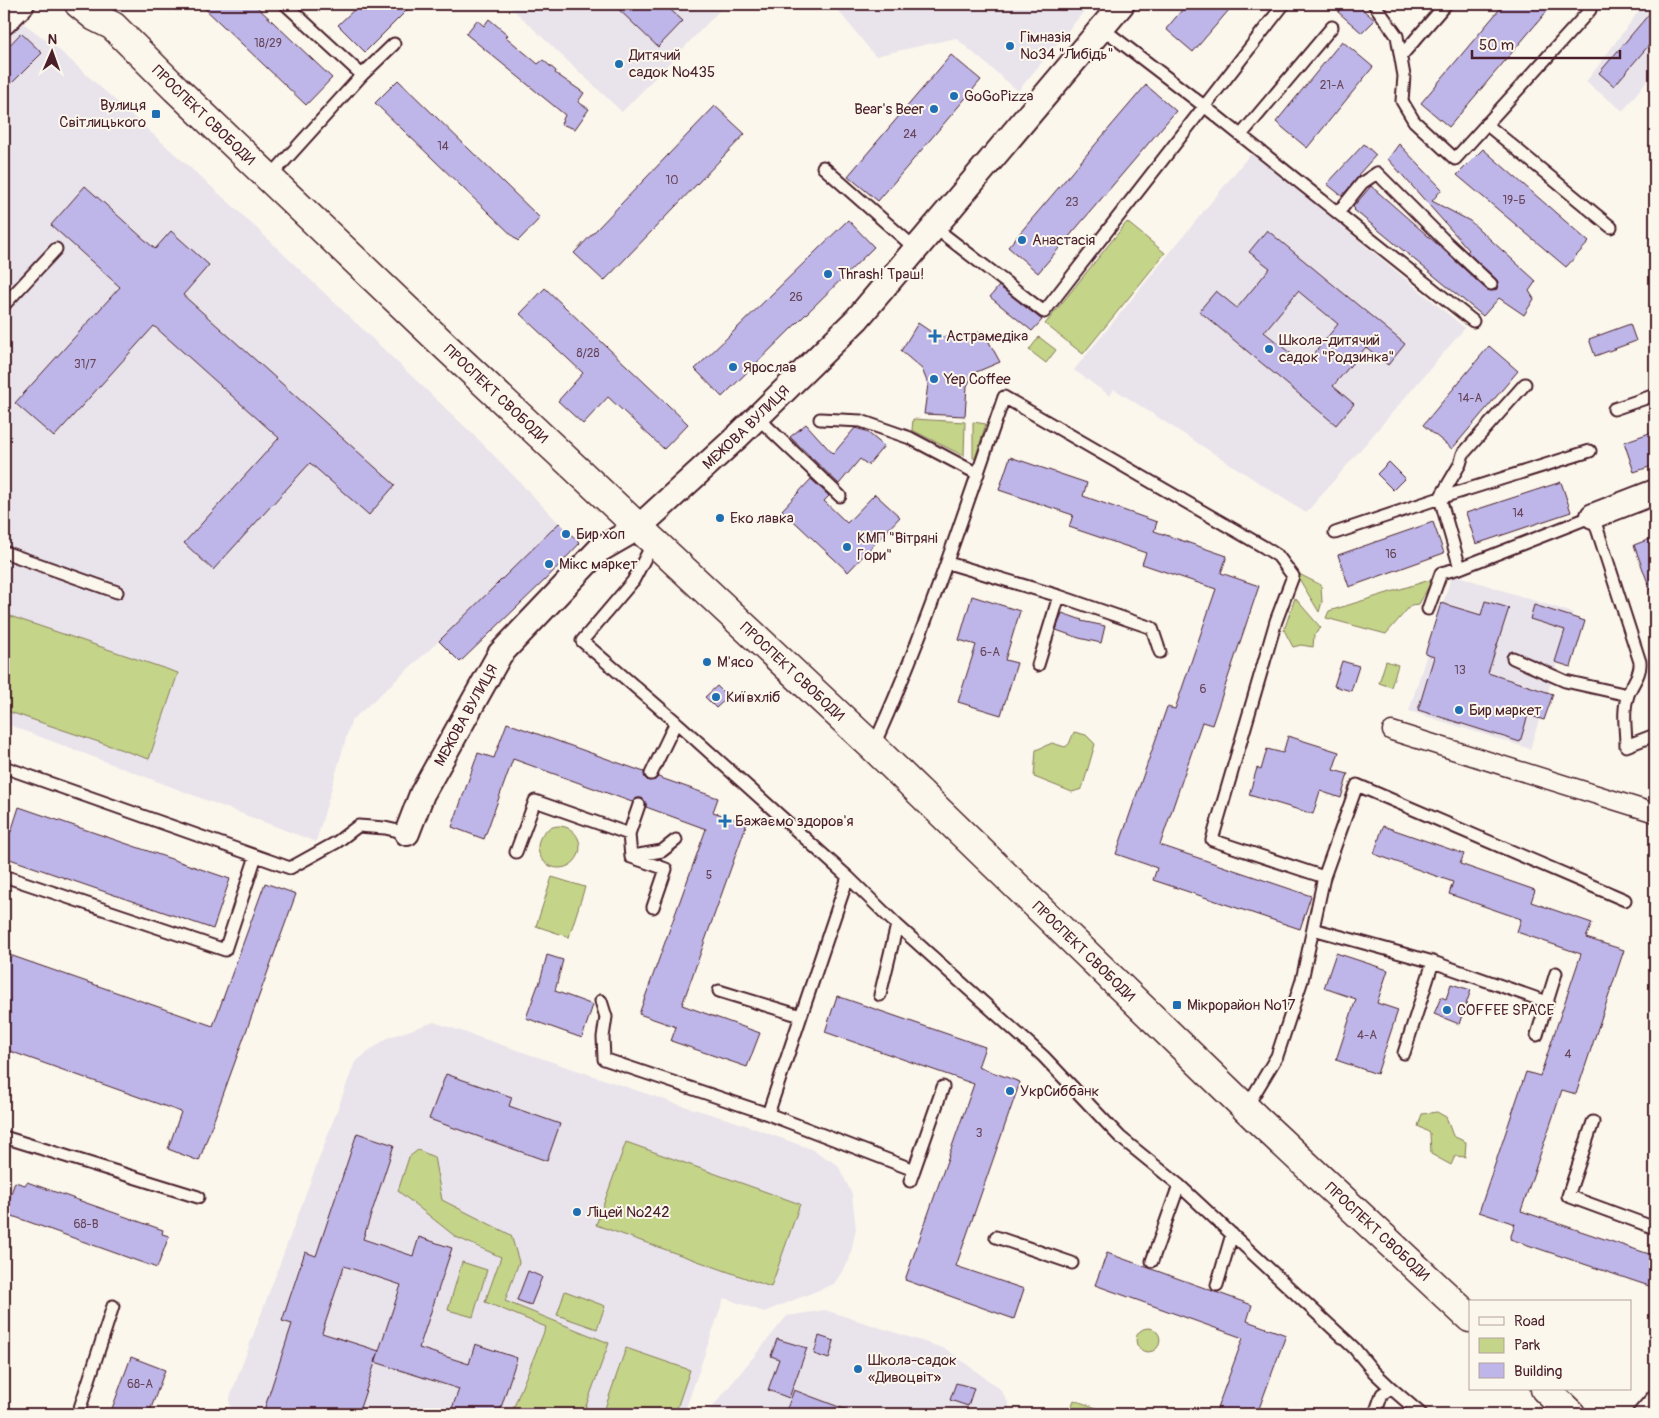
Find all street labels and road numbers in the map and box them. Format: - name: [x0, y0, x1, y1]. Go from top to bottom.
- street label: ПРОСПЕКТ СВОБОДИ: [148, 61, 259, 169]
- street label: ПРОСПЕКТ СВОБОДИ: [440, 340, 552, 447]
- street label: МЕЖОВА ВУЛИЦЯ: [698, 381, 794, 474]
- street label: ПРОСПЕКТ СВОБОДИ: [736, 618, 849, 725]
- street label: МЕЖОВА ВУЛИЦЯ: [430, 661, 502, 769]
- street label: ПРОСПЕКТ СВОБОДИ: [1028, 897, 1139, 1006]
- street label: ПРОСПЕКТ СВОБОДИ: [1321, 1178, 1434, 1285]

